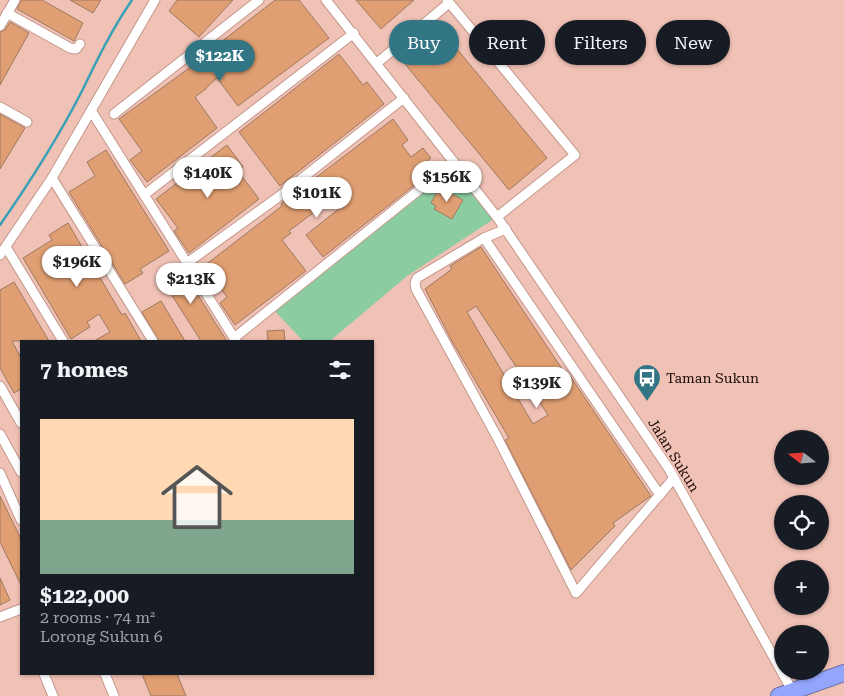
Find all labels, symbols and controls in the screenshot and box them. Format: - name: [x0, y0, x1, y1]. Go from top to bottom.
- chip: Buy: [389, 20, 459, 65]
- chip: Rent: [469, 20, 545, 65]
- chip: Filters: [555, 20, 646, 65]
- chip: New: [656, 20, 730, 65]
- pin: $122K: [185, 39, 255, 82]
- text: $122K: [196, 46, 244, 65]
- pin: $140K: [173, 156, 243, 199]
- pin: $156K: [412, 160, 482, 203]
- text: $140K: [184, 163, 232, 182]
- text: $156K: [423, 167, 471, 186]
- pin: $101K: [282, 176, 352, 219]
- text: $101K: [293, 183, 341, 202]
- pin: $196K: [42, 246, 112, 288]
- text: $196K: [53, 252, 101, 271]
- pin: $213K: [156, 262, 226, 305]
- text: $213K: [167, 269, 215, 288]
- icon: filters: [326, 356, 354, 384]
- text: 7 homes: [40, 358, 128, 382]
- bus stop icon: Taman Sukun: [632, 363, 662, 402]
- pin: $139K: [502, 366, 572, 409]
- place label: Taman Sukun: [666, 370, 759, 386]
- text: $139K: [513, 373, 561, 392]
- street label: Jalan Sukun: [645, 415, 703, 495]
- north arrow: [774, 430, 829, 485]
- map controls: [774, 430, 829, 680]
- icon: home: [152, 452, 242, 542]
- button: locate: [774, 495, 829, 550]
- button: +: [774, 560, 829, 615]
- text: $122,000: [40, 584, 129, 608]
- text: 2 rooms · 74 m²: [40, 608, 155, 627]
- button: −: [774, 625, 829, 680]
- text: Lorong Sukun 6: [40, 627, 163, 646]

